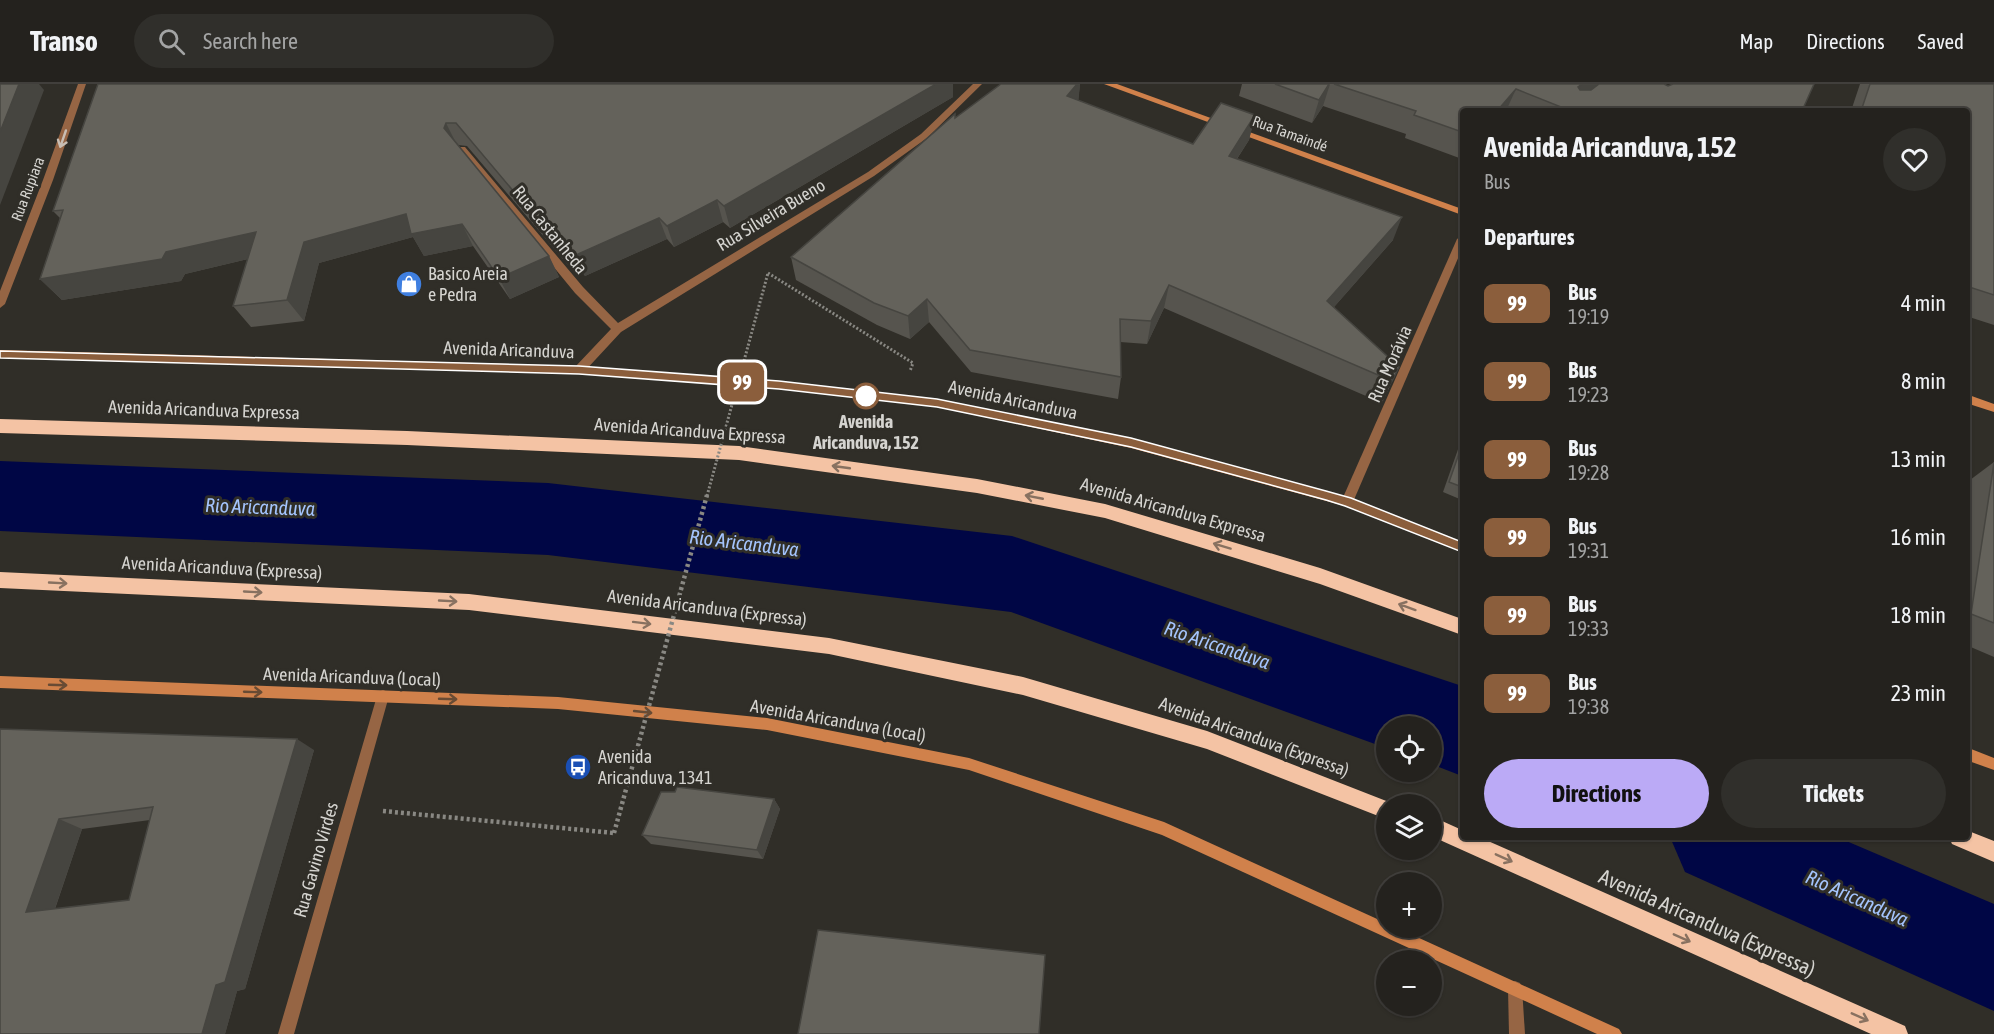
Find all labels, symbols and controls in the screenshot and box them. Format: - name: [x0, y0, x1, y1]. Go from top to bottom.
- search box: [134, 14, 554, 68]
- text: Transo: [30, 25, 98, 57]
- icon: search: [155, 25, 188, 58]
- text: Search here: [203, 28, 298, 54]
- text: Map: [1739, 29, 1773, 53]
- text: Directions: [1806, 29, 1885, 53]
- text: Saved: [1918, 29, 1964, 53]
- street label: Rua Tamaindé: [1250, 112, 1330, 155]
- button: heart: [1883, 128, 1946, 191]
- one-way arrow: [56, 129, 67, 148]
- text: Avenida Aricanduva, 152: [1484, 131, 1737, 163]
- street label: Rua Rupiara: [8, 154, 48, 223]
- text: Bus: [1484, 170, 1510, 193]
- street label: Rua Silveira Bueno: [713, 174, 829, 255]
- street label: Rua Castanheda: [508, 181, 592, 278]
- text: Departures: [1484, 224, 1574, 250]
- place label: Basico Areia e Pedra: [428, 263, 508, 305]
- shop icon: Basico Areia e Pedra: [394, 269, 424, 299]
- text: Bus: [1568, 279, 1597, 305]
- text: 4 min: [1901, 290, 1946, 316]
- text: 99: [1507, 291, 1527, 315]
- text: 19:19: [1568, 305, 1609, 328]
- street label: Rua Morávia: [1363, 322, 1416, 406]
- street label: Avenida Aricanduva: [443, 337, 575, 362]
- text: Bus: [1568, 357, 1597, 383]
- line badge: 99: [715, 362, 769, 402]
- text: 8 min: [1901, 368, 1946, 394]
- text: 99: [1507, 369, 1527, 393]
- text: 99: [732, 370, 752, 394]
- street label: Avenida Aricanduva: [947, 376, 1080, 423]
- marker: Avenida Aricanduva, 152: [853, 383, 879, 409]
- text: 19:23: [1568, 383, 1609, 406]
- street label: Avenida Aricanduva Expressa: [108, 396, 300, 423]
- place label: Avenida Aricanduva, 152: [812, 411, 919, 453]
- street label: Avenida Aricanduva Expressa: [594, 413, 786, 448]
- text: Bus: [1568, 435, 1597, 461]
- text: 13 min: [1891, 446, 1946, 472]
- text: 99: [1507, 447, 1527, 471]
- text: 19:28: [1568, 461, 1609, 484]
- one-way arrow: [832, 462, 852, 473]
- street label: Avenida Aricanduva Expressa: [1078, 473, 1268, 546]
- one-way arrow: [1025, 491, 1044, 502]
- water label: Rio Aricanduva: [205, 493, 315, 520]
- text: Bus: [1568, 513, 1597, 539]
- water label: Rio Aricanduva: [688, 524, 800, 561]
- text: 16 min: [1891, 524, 1946, 550]
- text: 99: [1507, 525, 1527, 549]
- text: 19:31: [1568, 539, 1609, 562]
- one-way arrow: [1213, 540, 1232, 551]
- street label: Avenida Aricanduva (Expressa): [121, 552, 323, 583]
- one-way arrow: [48, 577, 68, 588]
- street label: Avenida Aricanduva (Expressa): [606, 585, 808, 630]
- one-way arrow: [243, 586, 263, 597]
- text: Bus: [1568, 591, 1597, 617]
- one-way arrow: [438, 595, 458, 606]
- one-way arrow: [1399, 601, 1417, 612]
- text: 18 min: [1891, 602, 1946, 628]
- text: 99: [1507, 603, 1527, 627]
- water label: Rio Aricanduva: [1161, 616, 1273, 673]
- text: 19:33: [1568, 617, 1609, 640]
- one-way arrow: [631, 618, 651, 629]
- street label: Avenida Aricanduva (Local): [263, 663, 441, 690]
- text: Bus: [1568, 669, 1597, 695]
- one-way arrow: [48, 679, 68, 690]
- text: 23 min: [1891, 680, 1946, 706]
- text: 99: [1507, 681, 1527, 705]
- one-way arrow: [243, 686, 263, 697]
- street label: Avenida Aricanduva (Expressa): [1156, 692, 1352, 781]
- one-way arrow: [438, 693, 458, 705]
- street label: Avenida Aricanduva (Local): [749, 695, 927, 746]
- text: 19:38: [1568, 695, 1609, 718]
- one-way arrow: [632, 707, 652, 718]
- map controls: [1376, 716, 1442, 1016]
- button: locate: [1376, 716, 1442, 782]
- place label: Avenida Aricanduva, 1341: [598, 746, 712, 788]
- bus stop icon: Avenida Aricanduva, 1341: [563, 752, 593, 782]
- button: Directions: [1484, 759, 1709, 828]
- button: Tickets: [1721, 759, 1946, 828]
- button: layers: [1376, 794, 1442, 860]
- street label: Rua Gavino Virdes: [289, 800, 342, 920]
- one-way arrow: [1494, 853, 1512, 865]
- street label: Avenida Aricanduva (Expressa): [1596, 864, 1819, 981]
- water label: Rio Aricanduva: [1802, 865, 1912, 930]
- button: +: [1376, 872, 1442, 938]
- one-way arrow: [1672, 933, 1690, 944]
- button: −: [1376, 950, 1442, 1016]
- one-way arrow: [1850, 1012, 1868, 1024]

